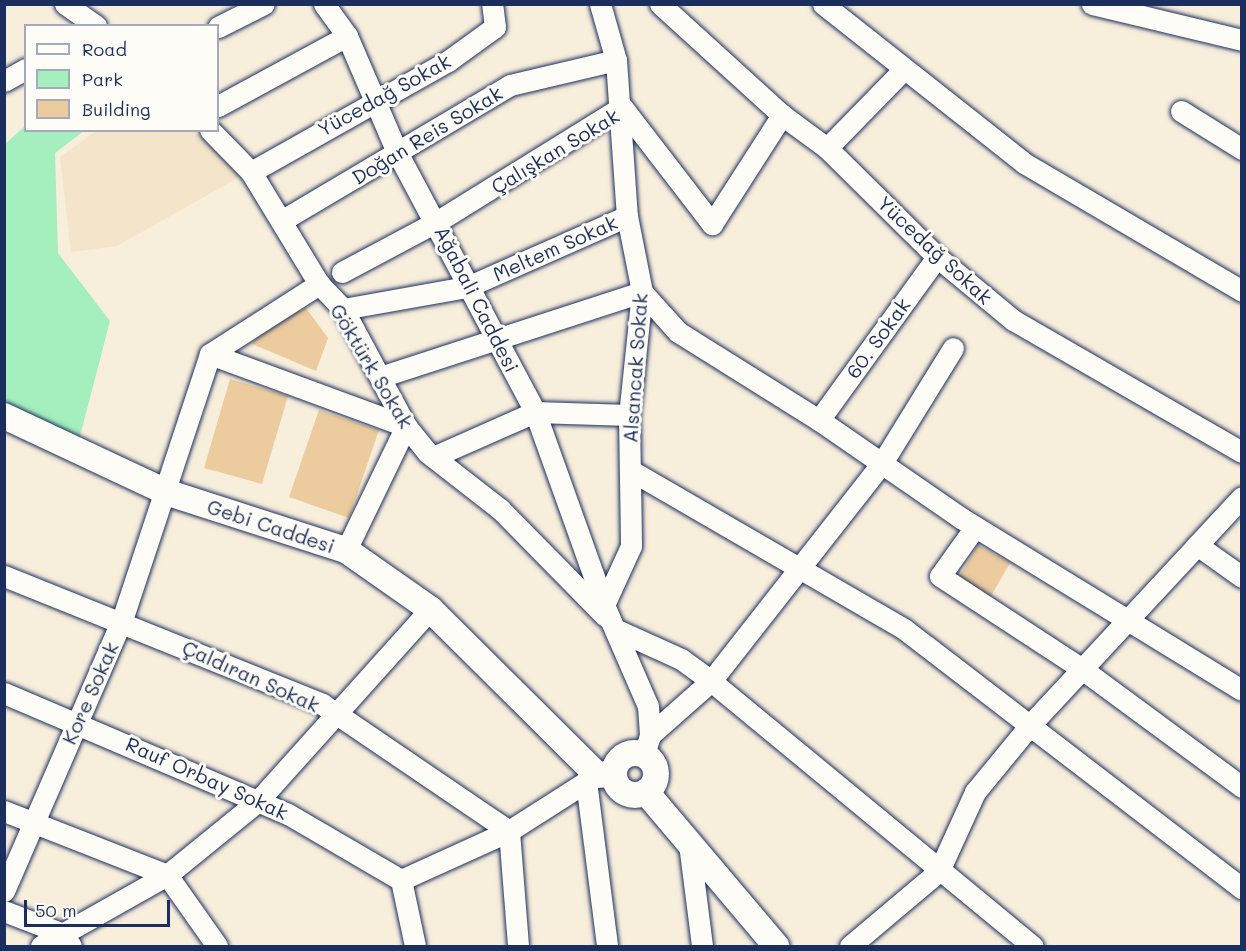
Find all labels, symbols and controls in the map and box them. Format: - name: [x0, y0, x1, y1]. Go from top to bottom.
- legend: [24, 24, 219, 132]
- text: Road: [82, 37, 127, 61]
- street label: Yücedağ Sokak: [313, 49, 455, 141]
- text: Park: [82, 67, 123, 91]
- street label: Doğan Reis Sokak: [347, 81, 507, 189]
- text: Building: [82, 97, 150, 121]
- street label: Çalışkan Sokak: [487, 103, 623, 199]
- street label: Yücedağ Sokak: [873, 191, 997, 309]
- street label: Meltem Sokak: [489, 210, 621, 286]
- street label: Ağabali Caddesi: [430, 222, 524, 376]
- street label: Alsancak Sokak: [618, 292, 652, 444]
- street label: 60. Sokak: [841, 293, 915, 383]
- street label: Göktürk Sokak: [325, 299, 419, 433]
- street label: Gebi Caddesi: [204, 494, 338, 558]
- street label: Çaldıran Sokak: [179, 635, 323, 717]
- street label: Kore Sokak: [57, 638, 123, 748]
- street label: Rauf Orbay Sokak: [122, 731, 292, 825]
- scale bar: [27, 888, 172, 926]
- text: 50 m: [35, 898, 77, 922]

